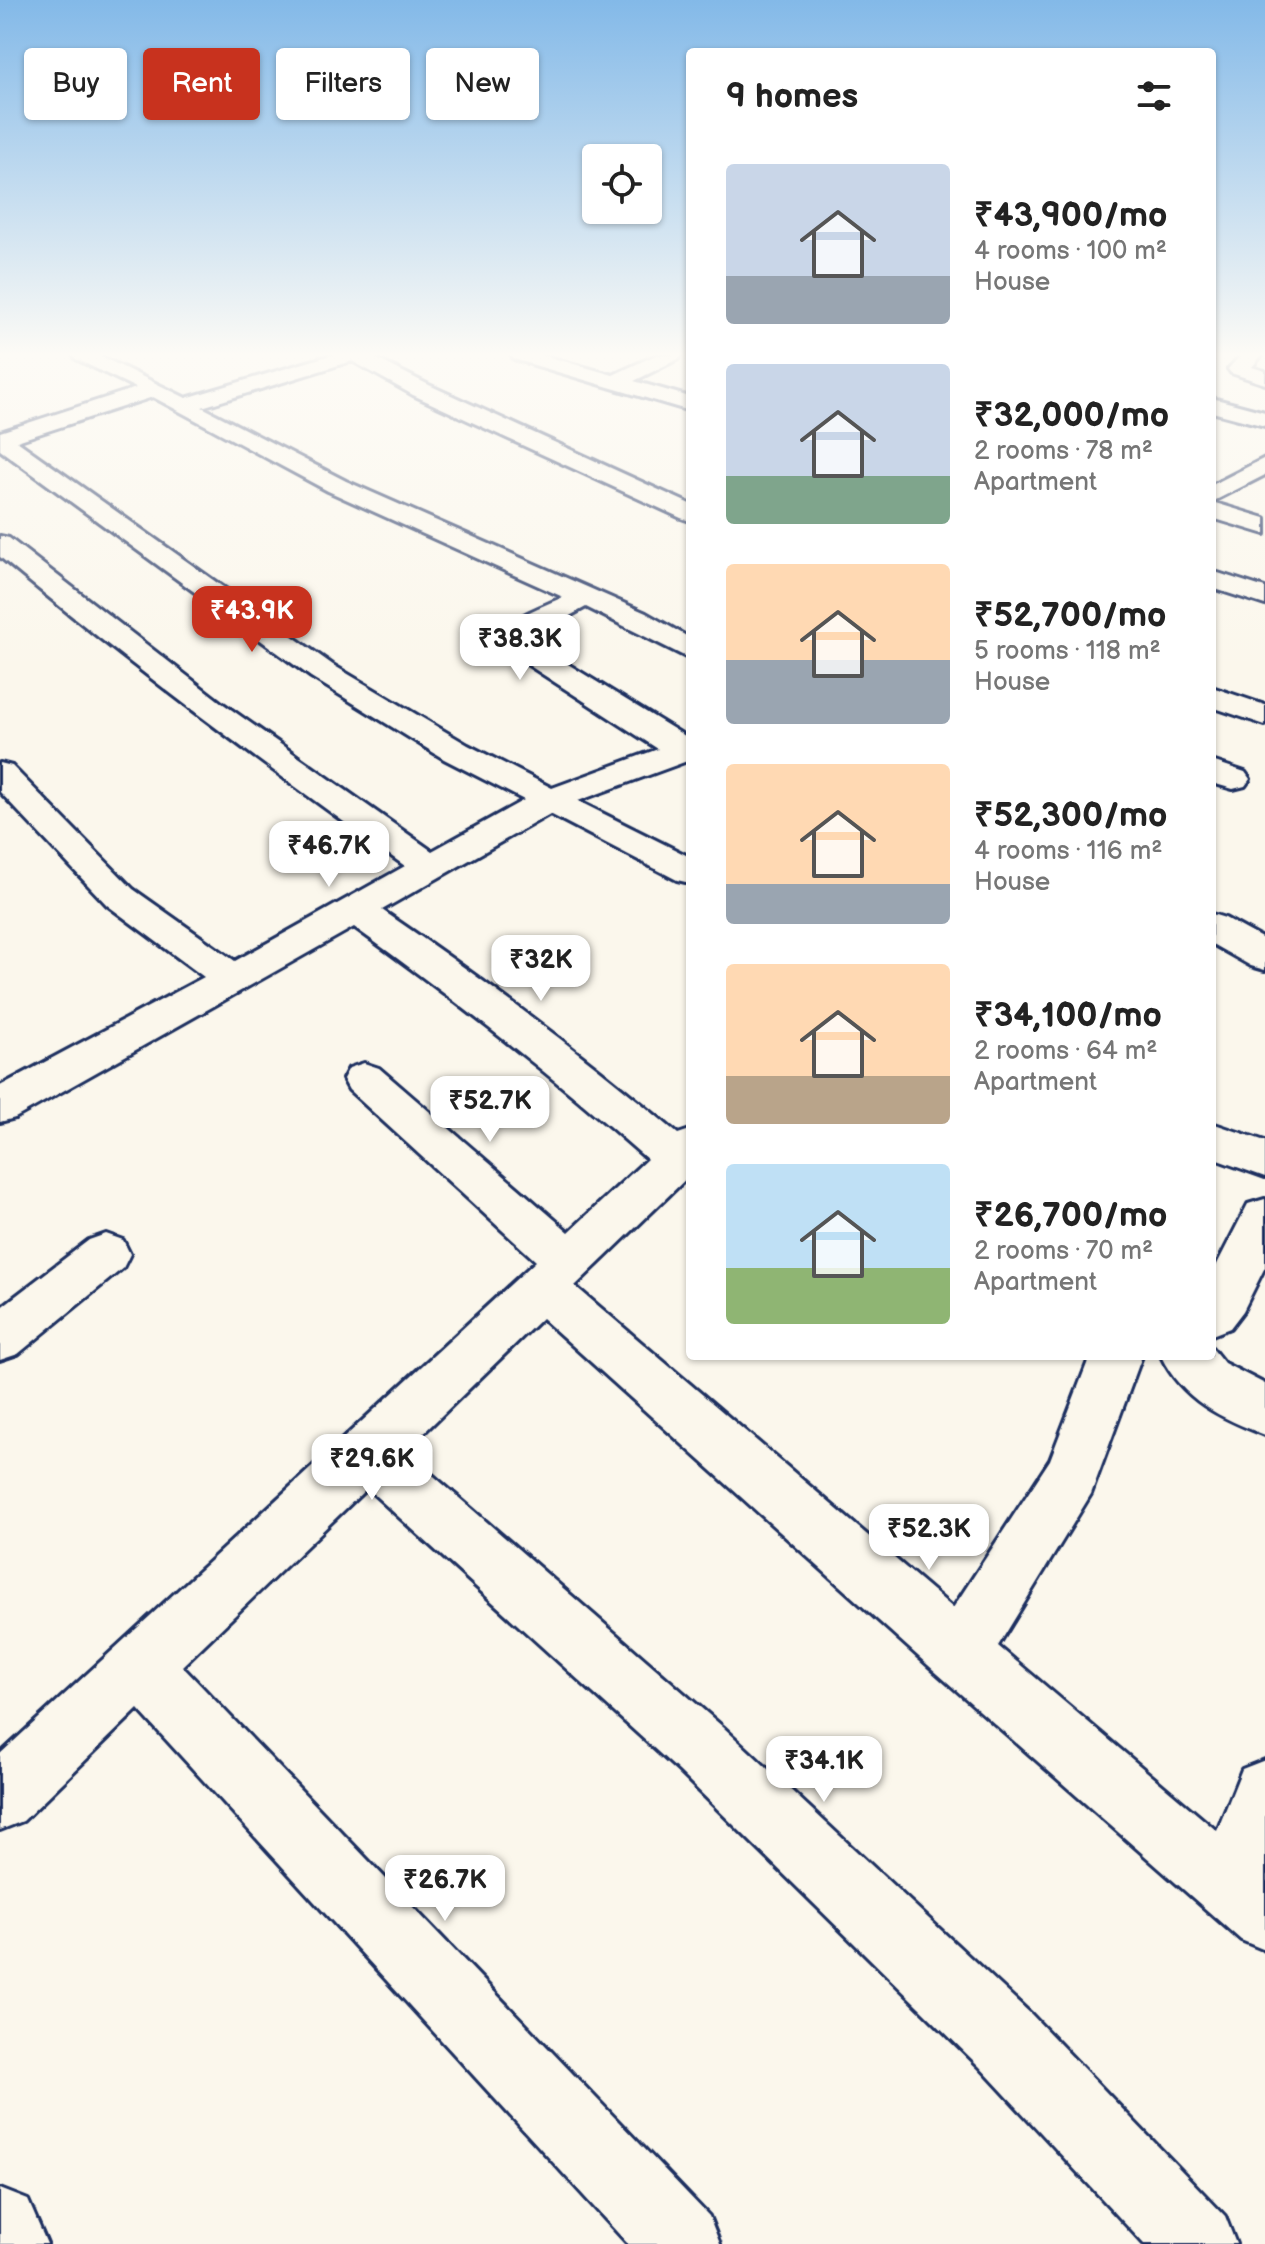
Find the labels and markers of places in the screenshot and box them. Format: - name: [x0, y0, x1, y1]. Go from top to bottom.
- pin: ₹43.9K: [187, 586, 317, 654]
- pin: ₹38.3K: [455, 614, 585, 682]
- pin: ₹46.7K: [264, 821, 394, 889]
- pin: ₹32K: [494, 935, 588, 1003]
- pin: ₹52.7K: [425, 1076, 555, 1144]
- pin: ₹29.6K: [307, 1434, 437, 1502]
- pin: ₹52.3K: [864, 1504, 994, 1572]
- pin: ₹34.1K: [759, 1736, 889, 1804]
- pin: ₹26.7K: [380, 1855, 510, 1923]

